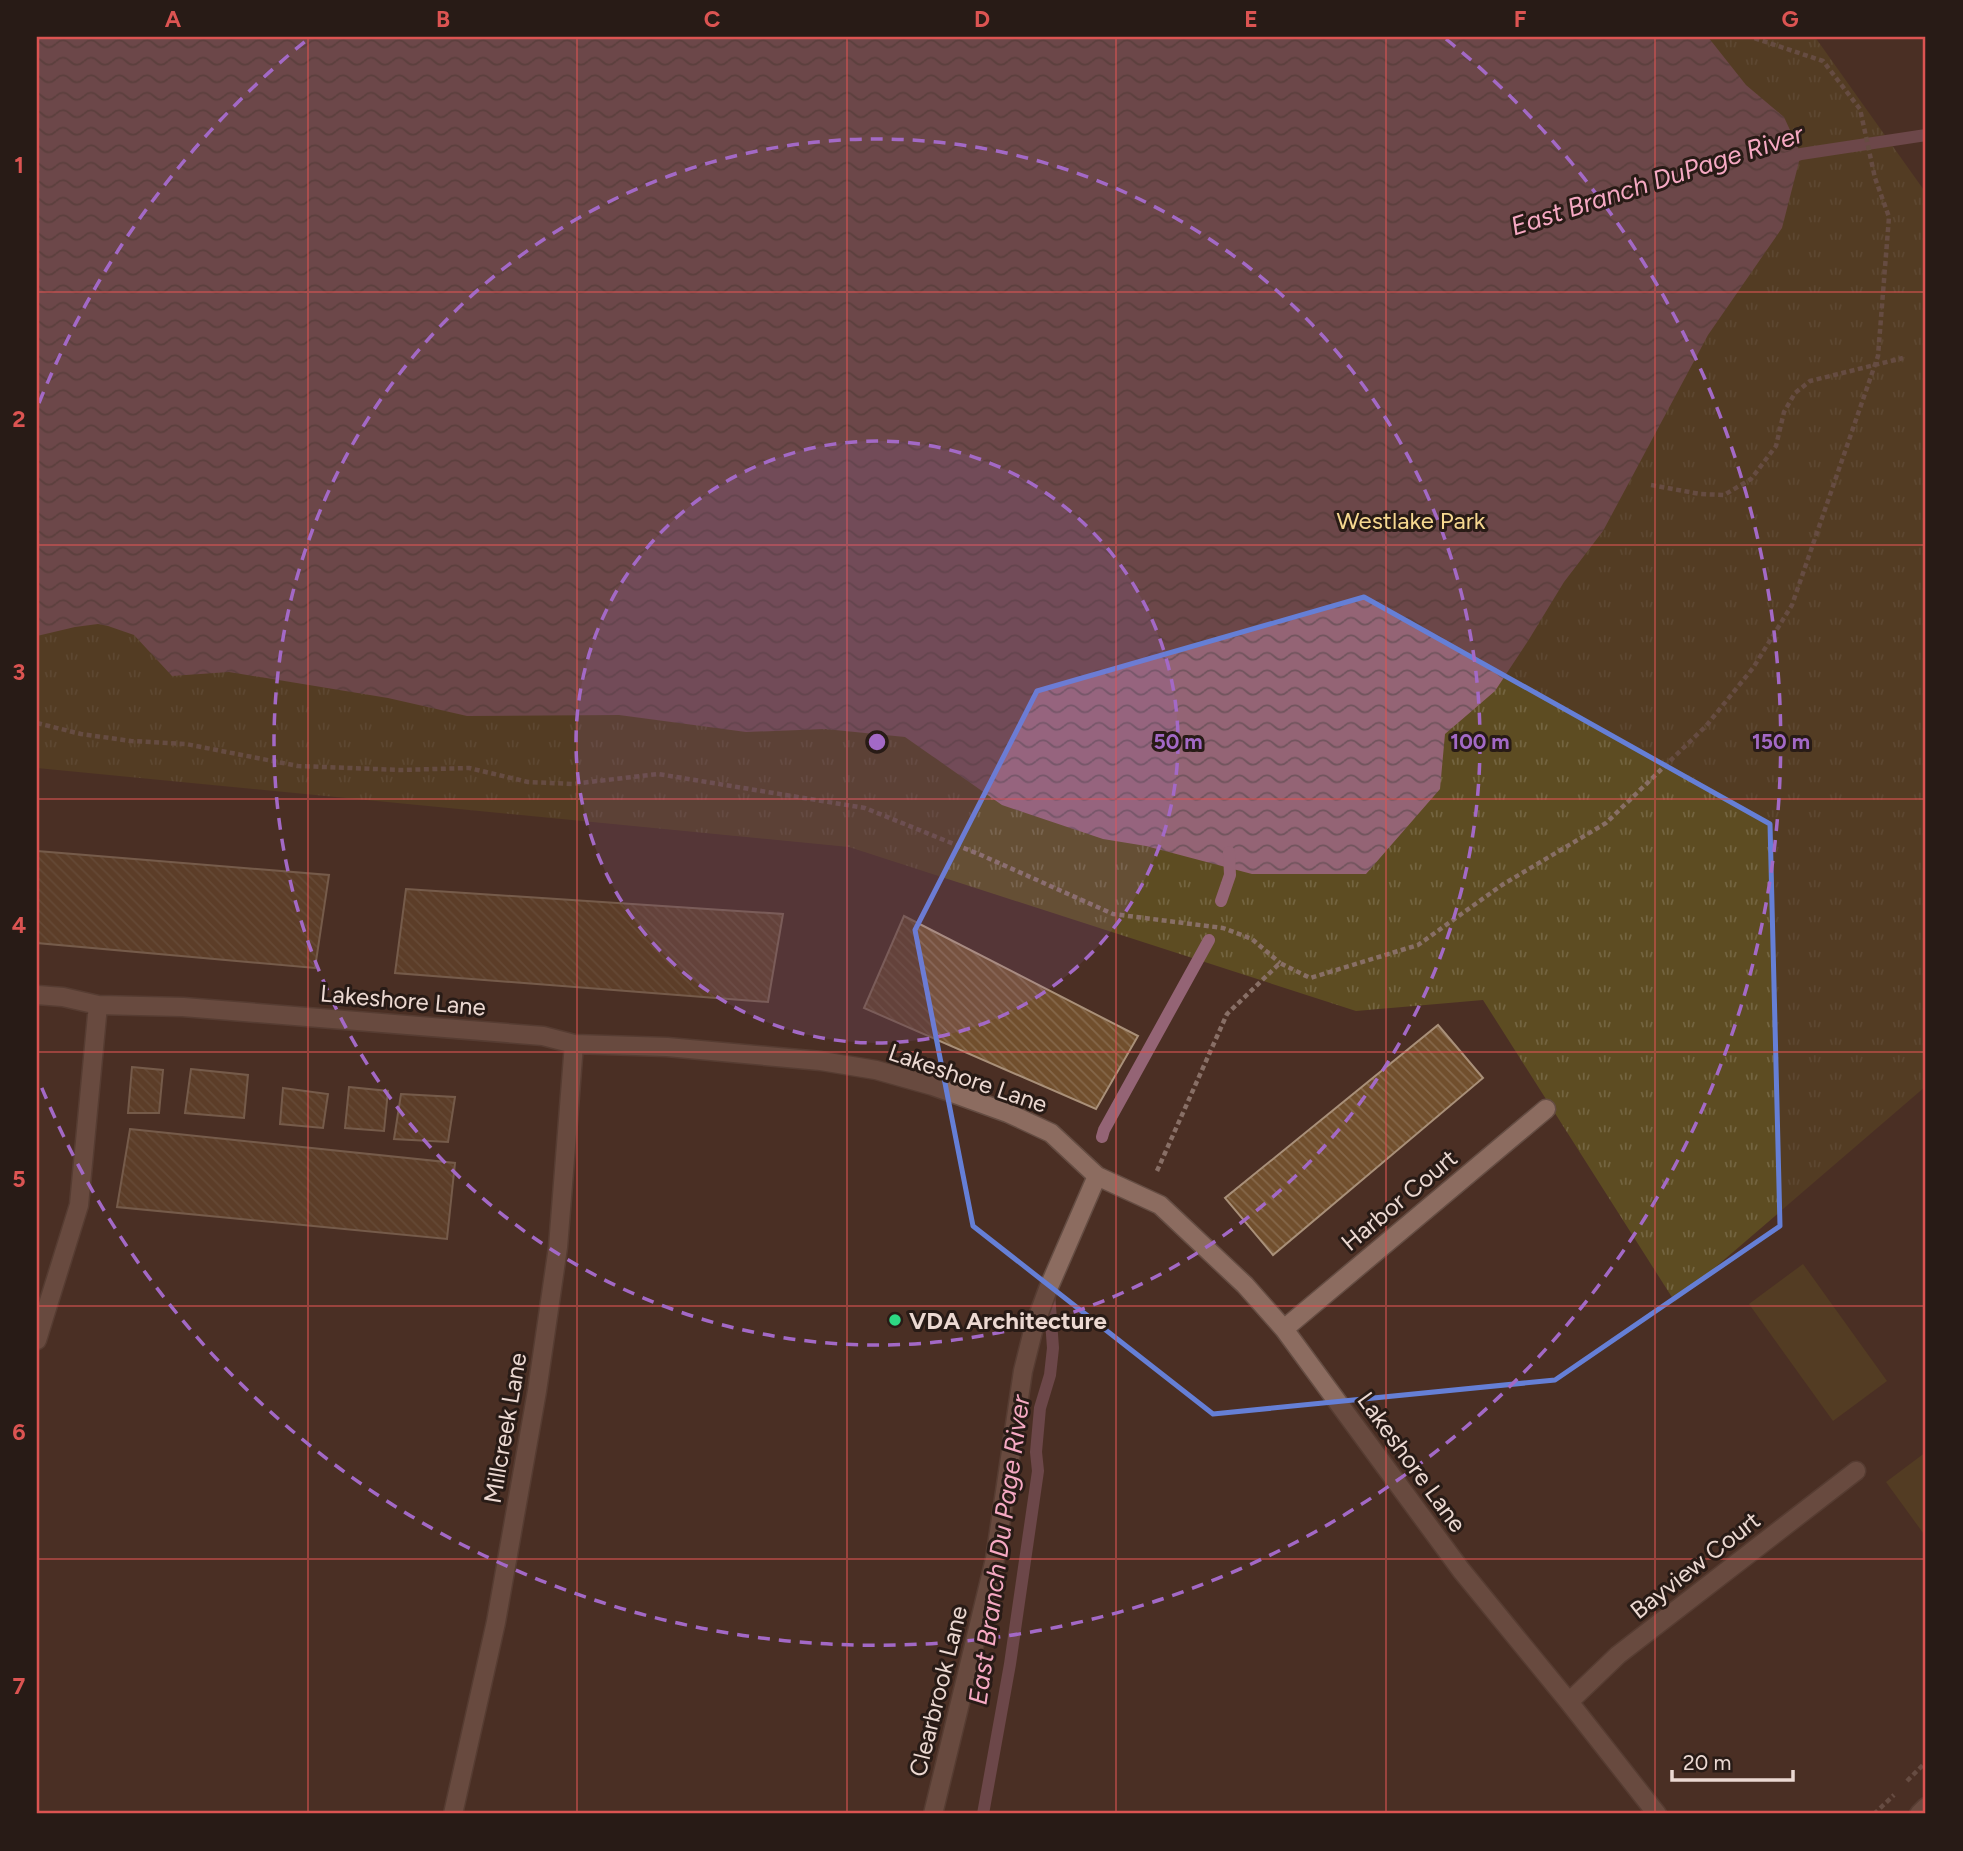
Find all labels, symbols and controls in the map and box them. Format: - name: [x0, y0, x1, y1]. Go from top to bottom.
- text: A: [165, 5, 182, 33]
- text: B: [436, 5, 450, 33]
- text: C: [704, 5, 721, 33]
- text: D: [974, 5, 990, 33]
- text: E: [1244, 5, 1258, 33]
- text: F: [1514, 5, 1527, 33]
- text: G: [1781, 5, 1799, 33]
- water label: East Branch DuPage River: [1507, 117, 1808, 242]
- text: 1: [14, 151, 24, 179]
- text: 2: [12, 405, 26, 433]
- park label: Westlake Park: [1336, 506, 1486, 535]
- text: 3: [13, 658, 25, 686]
- text: 50 m: [1153, 729, 1203, 754]
- text: 100 m: [1450, 729, 1510, 754]
- text: 150 m: [1752, 729, 1810, 754]
- centre of rings: [865, 730, 889, 754]
- text: 4: [12, 911, 26, 939]
- street label: Lakeshore Lane: [319, 978, 487, 1022]
- street label: Lakeshore Lane: [885, 1037, 1051, 1119]
- street label: Harbor Court: [1335, 1143, 1463, 1257]
- text: 5: [12, 1165, 26, 1193]
- place label: VDA Architecture: [909, 1306, 1107, 1335]
- marker: VDA Architecture: [887, 1312, 903, 1328]
- street label: Millcreek Lane: [477, 1350, 533, 1506]
- street label: Lakeshore Lane: [1351, 1386, 1473, 1538]
- water label: East Branch Du Page River: [961, 1392, 1037, 1707]
- text: 6: [12, 1418, 26, 1446]
- street label: Bayview Court: [1624, 1505, 1766, 1625]
- street label: Clearbrook Lane: [903, 1603, 973, 1779]
- text: 7: [13, 1672, 26, 1700]
- scale bar: [1672, 1739, 1793, 1783]
- text: 20 m: [1683, 1750, 1731, 1775]

